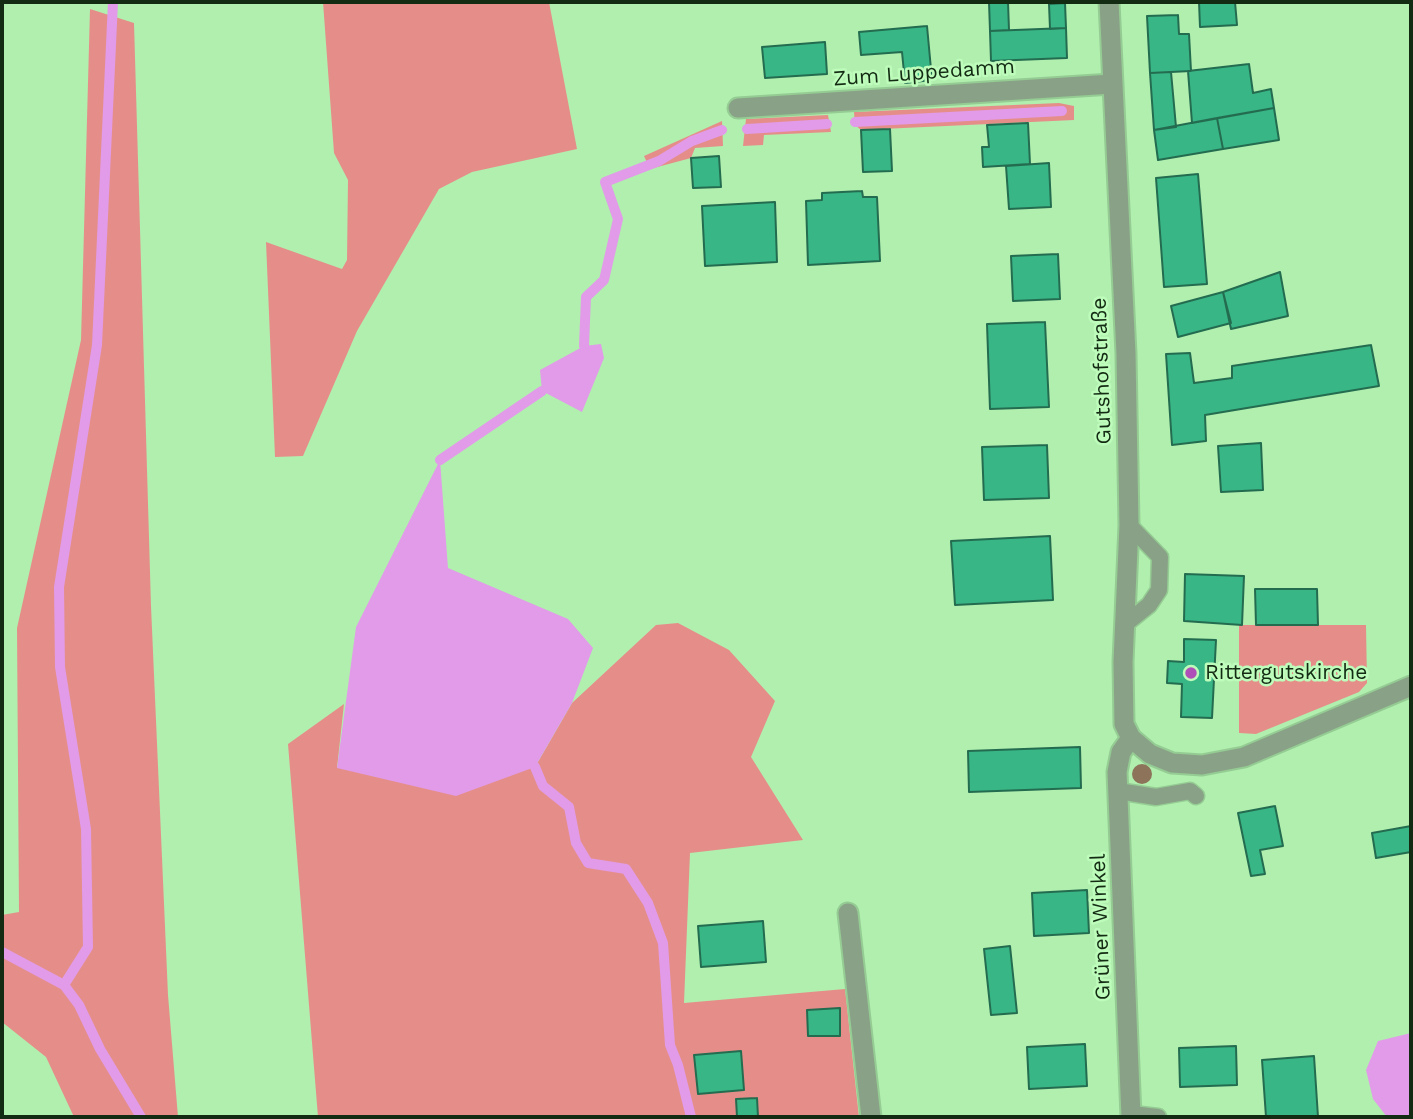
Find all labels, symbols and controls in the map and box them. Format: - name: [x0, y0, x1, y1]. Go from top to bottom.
- street label: Zum Luppedamm: [832, 54, 1016, 92]
- street label: Gutshofstraße: [1087, 297, 1117, 445]
- place label: Rittergutskirche: [1205, 660, 1367, 686]
- marker: Rittergutskirche: [1183, 665, 1199, 681]
- street label: Grüner Winkel: [1086, 853, 1116, 1001]

